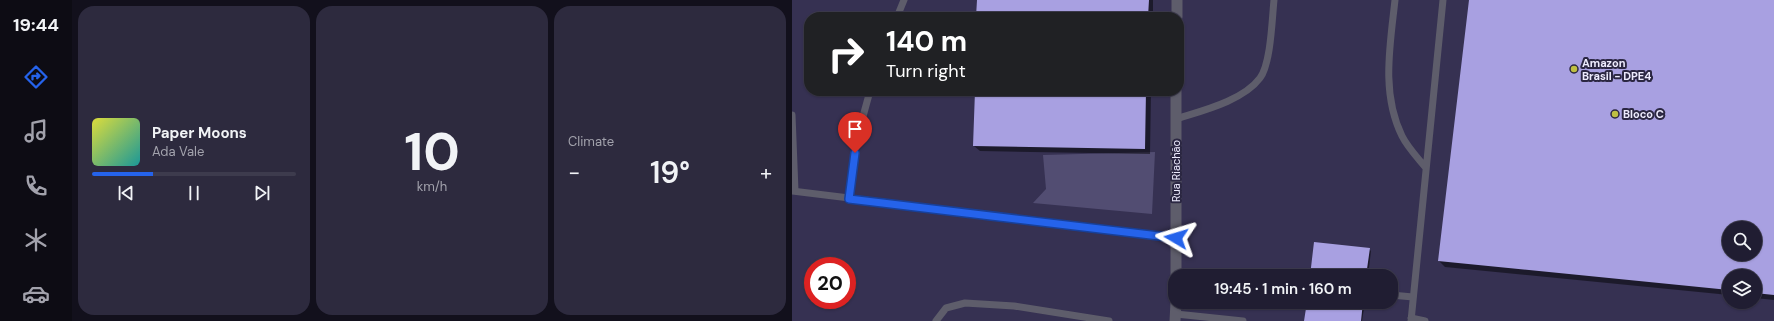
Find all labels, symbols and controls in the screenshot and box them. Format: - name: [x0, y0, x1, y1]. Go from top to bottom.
- text: 19:44: [13, 13, 59, 37]
- text: 140 m: [886, 23, 967, 60]
- icon: right: [820, 28, 872, 80]
- place label: Amazon Brasil - DPE4: [1582, 56, 1651, 83]
- text: Turn right: [886, 59, 966, 83]
- icon: directions: [22, 63, 50, 91]
- marker: Amazon Brasil - DPE4: [1569, 64, 1579, 74]
- place label: Bloco C: [1623, 107, 1664, 121]
- marker: Bloco C: [1610, 109, 1620, 119]
- pin: [838, 112, 872, 153]
- icon: music: [22, 117, 50, 145]
- text: 10: [404, 118, 460, 186]
- icon: arrive: [844, 118, 866, 140]
- text: Paper Moons: [152, 123, 247, 143]
- text: Climate: [568, 133, 614, 150]
- street label: Rua Riachão: [1169, 140, 1183, 202]
- text: Ada Vale: [152, 143, 204, 160]
- text: 19°: [650, 153, 690, 192]
- text: −: [568, 158, 580, 187]
- text: +: [760, 158, 772, 187]
- icon: phone: [22, 172, 50, 200]
- text: km/h: [417, 178, 447, 195]
- icon: previous: [115, 182, 137, 204]
- icon: pause: [183, 182, 205, 204]
- icon: next: [251, 182, 273, 204]
- position arrow: [1155, 217, 1197, 259]
- map controls: [1722, 221, 1762, 309]
- button: search: [1722, 221, 1762, 261]
- icon: climate: [22, 226, 50, 254]
- speed limit sign: 20: [804, 257, 856, 309]
- button: layers: [1722, 269, 1762, 309]
- text: 19:45 · 1 min · 160 m: [1214, 279, 1352, 299]
- icon: car: [22, 280, 50, 308]

